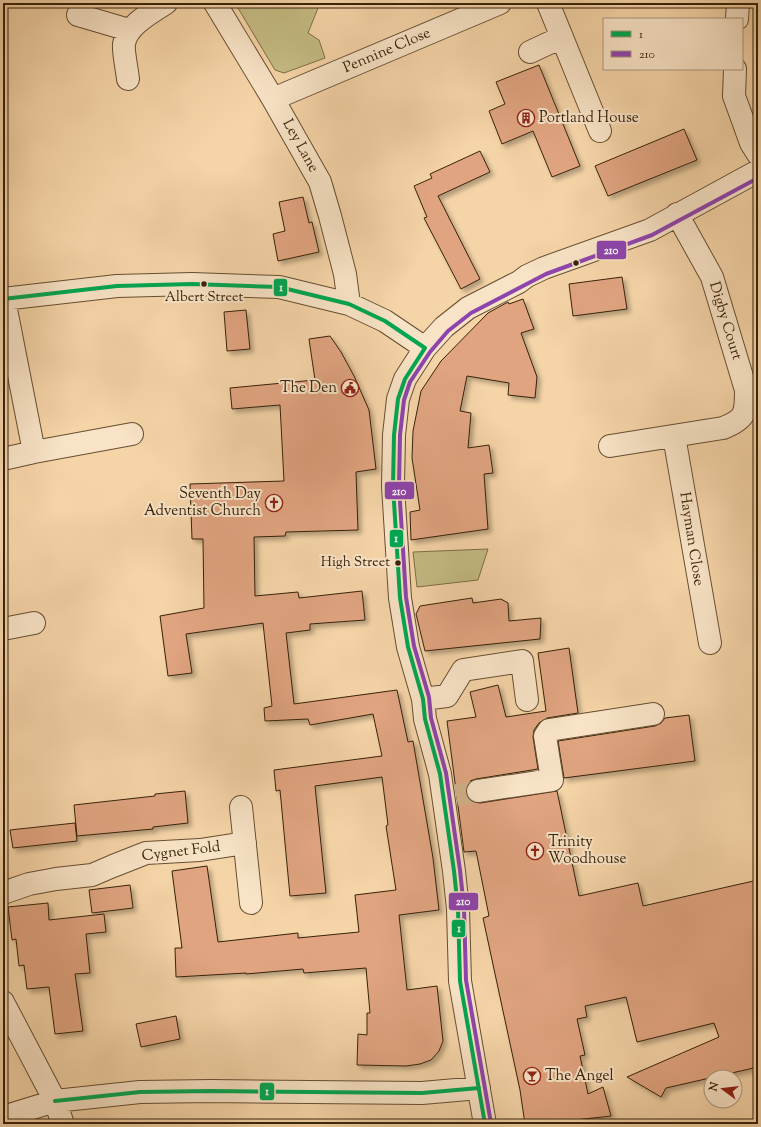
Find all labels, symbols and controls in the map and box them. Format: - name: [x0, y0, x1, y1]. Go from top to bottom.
- legend: [603, 18, 743, 70]
- street label: Pennine Close: [340, 23, 434, 79]
- text: 1: [639, 26, 643, 44]
- text: 210: [639, 46, 655, 64]
- building icon: Portland House: [516, 108, 536, 128]
- place label: Portland House: [539, 108, 639, 129]
- street label: Ley Lane: [277, 115, 323, 177]
- line badge: 210: [596, 240, 627, 260]
- text: 210: [604, 243, 618, 259]
- unlabelled marker: [571, 258, 581, 268]
- line badge: 1: [273, 278, 288, 297]
- marker: Albert Street: [199, 279, 209, 289]
- street label: Digby Court: [703, 279, 747, 363]
- text: 1: [278, 280, 283, 296]
- place label: Albert Street: [165, 288, 244, 308]
- place label: The Den: [280, 378, 337, 399]
- public building icon: The Den: [340, 378, 360, 398]
- line badge: 210: [384, 481, 415, 500]
- place label: Seventh Day Adventist Church: [144, 484, 262, 522]
- text: 210: [392, 484, 406, 500]
- street label: Hayman Close: [673, 491, 709, 587]
- church icon: Seventh Day Adventist Church: [264, 493, 284, 513]
- line badge: 1: [389, 529, 404, 548]
- text: 1: [393, 531, 398, 547]
- place label: High Street: [321, 553, 390, 573]
- marker: High Street: [393, 558, 403, 568]
- place label: Trinity Woodhouse: [548, 832, 626, 870]
- street label: Cygnet Fold: [140, 837, 222, 867]
- church icon: Trinity Woodhouse: [525, 841, 545, 861]
- line badge: 210: [448, 892, 479, 911]
- text: 210: [456, 894, 470, 910]
- line badge: 1: [451, 919, 466, 938]
- text: 1: [456, 921, 461, 937]
- bar icon: The Angel: [522, 1066, 542, 1086]
- place label: The Angel: [545, 1066, 614, 1087]
- north arrow: [703, 1069, 743, 1109]
- text: N: [705, 1080, 723, 1094]
- line badge: 1: [259, 1082, 275, 1101]
- text: 1: [264, 1084, 269, 1100]

